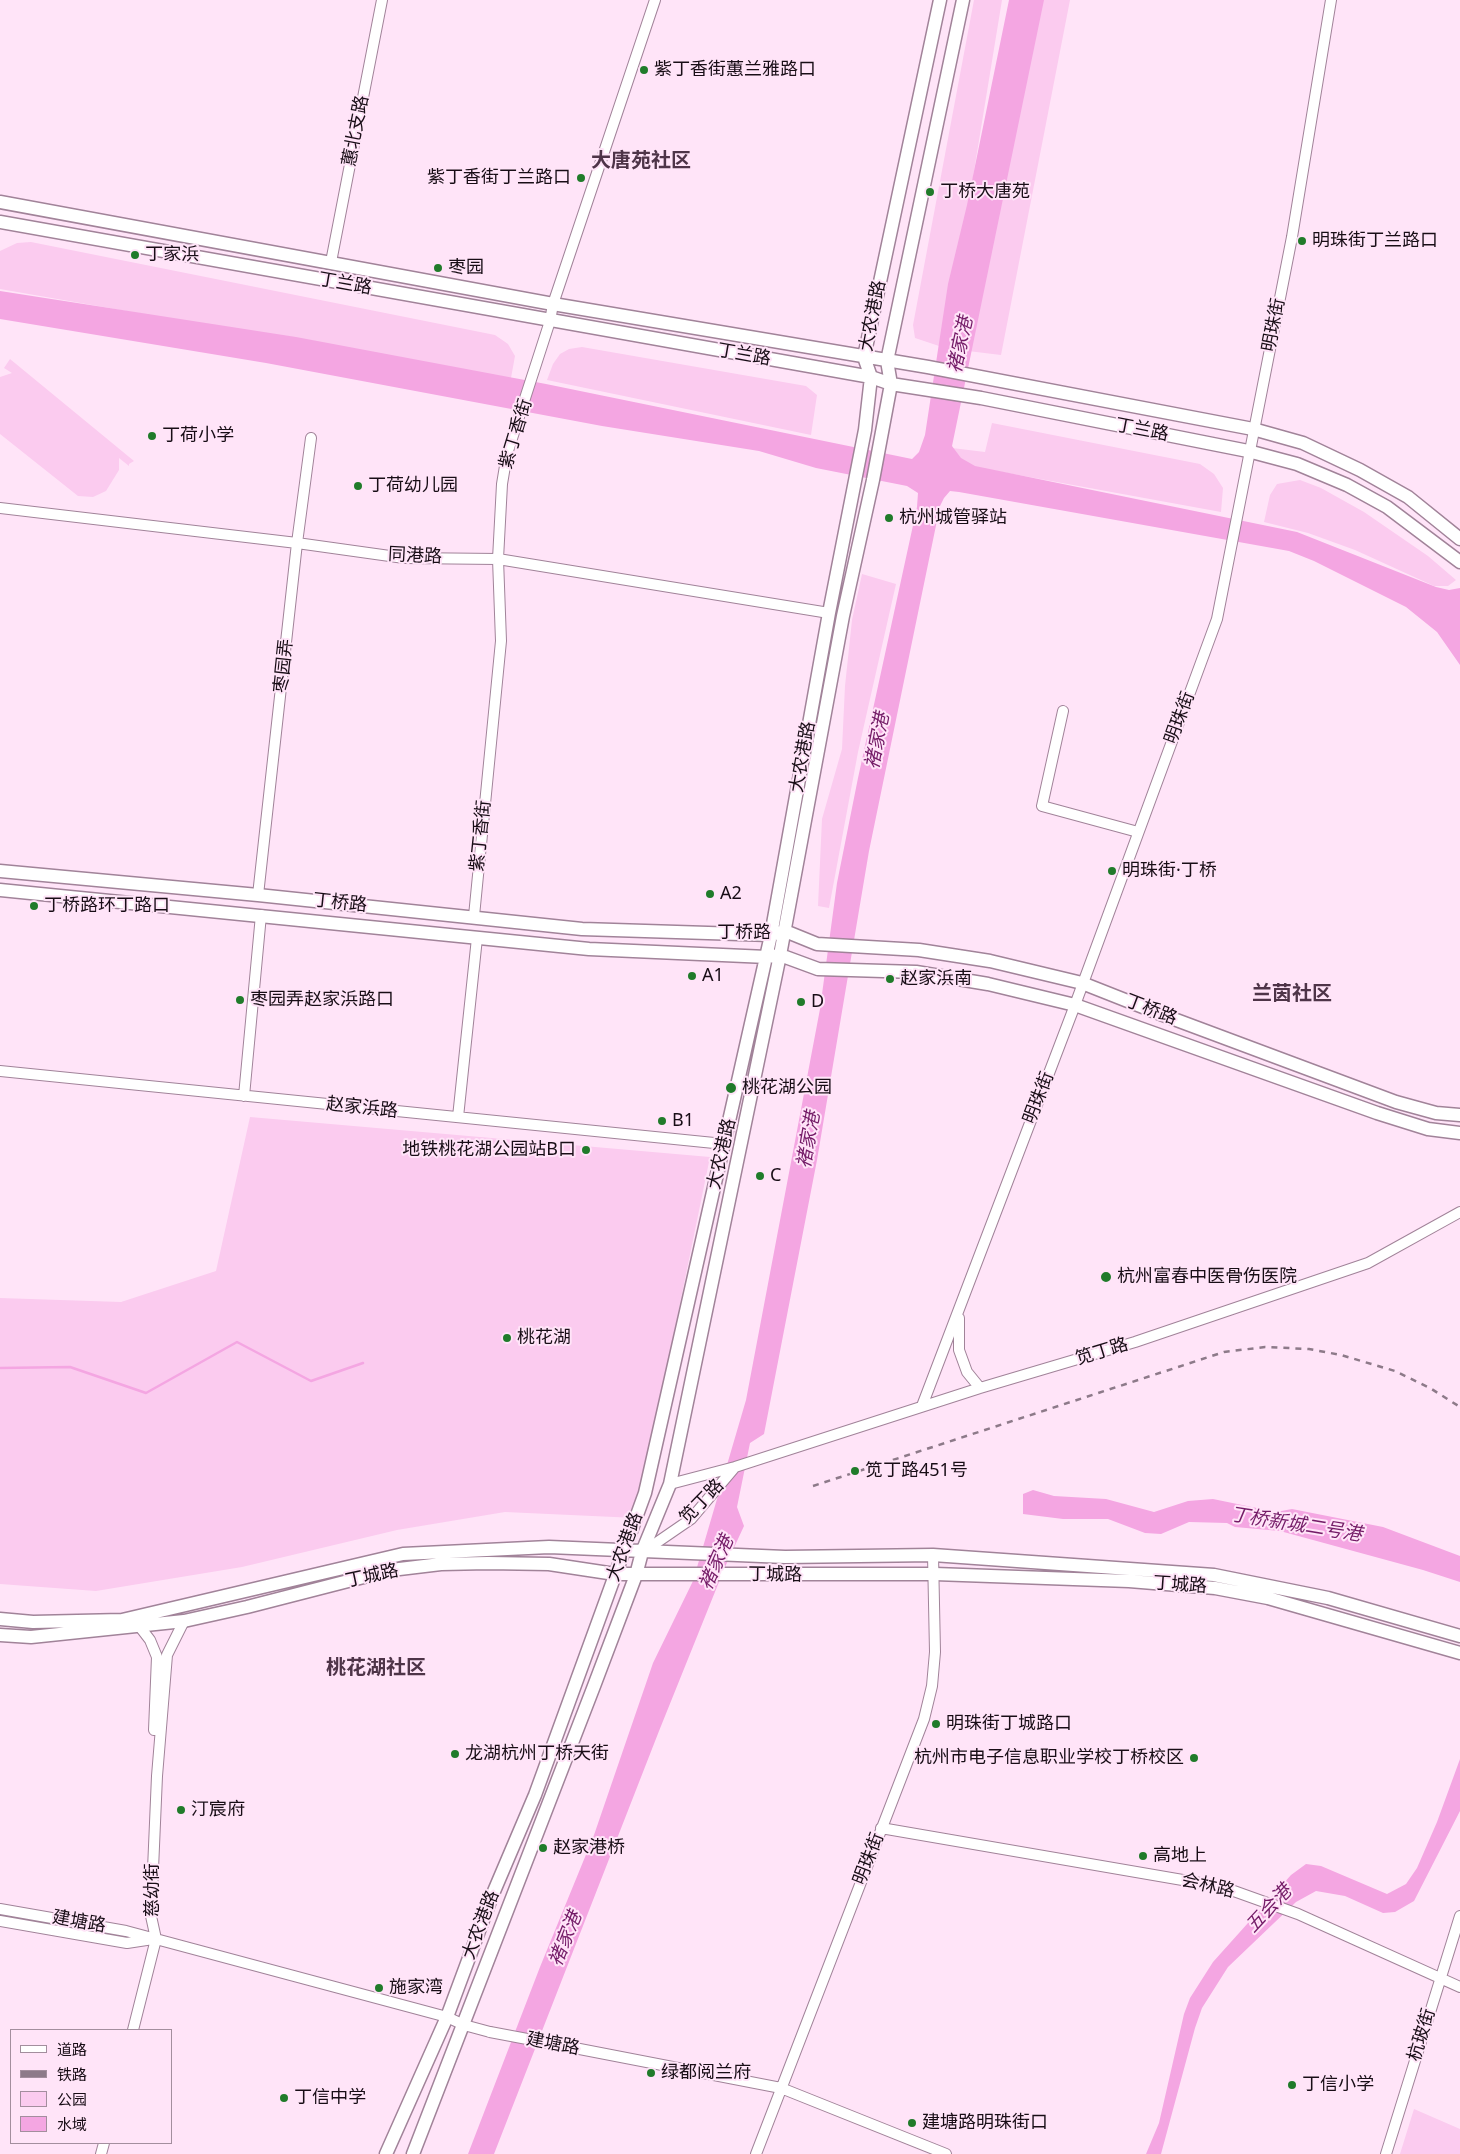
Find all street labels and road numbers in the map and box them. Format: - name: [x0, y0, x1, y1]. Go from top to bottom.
- street label: 蕙北支路: [339, 94, 373, 168]
- street label: 丁兰路: [317, 269, 373, 299]
- street label: 大农港路: [856, 279, 890, 353]
- street label: 明珠街: [1258, 296, 1290, 354]
- street label: 丁兰路: [716, 340, 772, 370]
- street label: 紫丁香街: [495, 396, 537, 472]
- street label: 丁兰路: [1113, 414, 1171, 446]
- street label: 同港路: [387, 544, 443, 568]
- street label: 枣园弄: [270, 638, 298, 694]
- street label: 明珠街: [1161, 689, 1199, 747]
- street label: 大农港路: [786, 720, 820, 794]
- street label: 紫丁香街: [466, 799, 496, 873]
- street label: 丁桥路: [312, 889, 368, 917]
- street label: 丁桥路: [717, 922, 771, 944]
- street label: 丁桥路: [1122, 990, 1180, 1030]
- street label: 明珠街: [1019, 1069, 1059, 1127]
- street label: 赵家浜路: [325, 1093, 399, 1123]
- street label: 大农港路: [703, 1116, 741, 1192]
- street label: 笕丁路: [1073, 1334, 1131, 1370]
- street label: 笕丁路: [675, 1475, 729, 1529]
- street label: 大农港路: [603, 1509, 647, 1585]
- street label: 丁城路: [343, 1560, 401, 1592]
- street label: 丁城路: [748, 1564, 802, 1586]
- street label: 丁城路: [1152, 1572, 1208, 1598]
- street label: 明珠街: [849, 1830, 889, 1888]
- street label: 慈幼街: [142, 1863, 164, 1917]
- street label: 会林路: [1179, 1869, 1237, 1903]
- street label: 大农港路: [458, 1888, 504, 1962]
- street label: 建塘路: [51, 1907, 107, 1937]
- street label: 杭玻街: [1404, 2006, 1440, 2064]
- street label: 建塘路: [524, 2028, 582, 2060]

